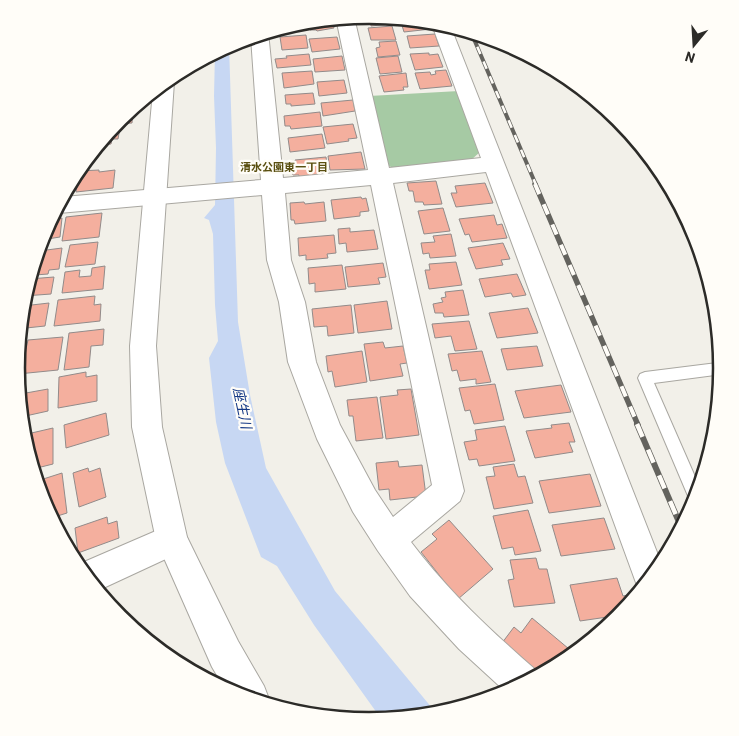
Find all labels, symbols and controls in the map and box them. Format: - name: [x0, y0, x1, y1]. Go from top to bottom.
- north arrow: [669, 20, 719, 70]
- text: N: [683, 48, 697, 67]
- district label: 清水公園東一丁目: [240, 160, 328, 173]
- water label: 座生川: [230, 386, 256, 432]

